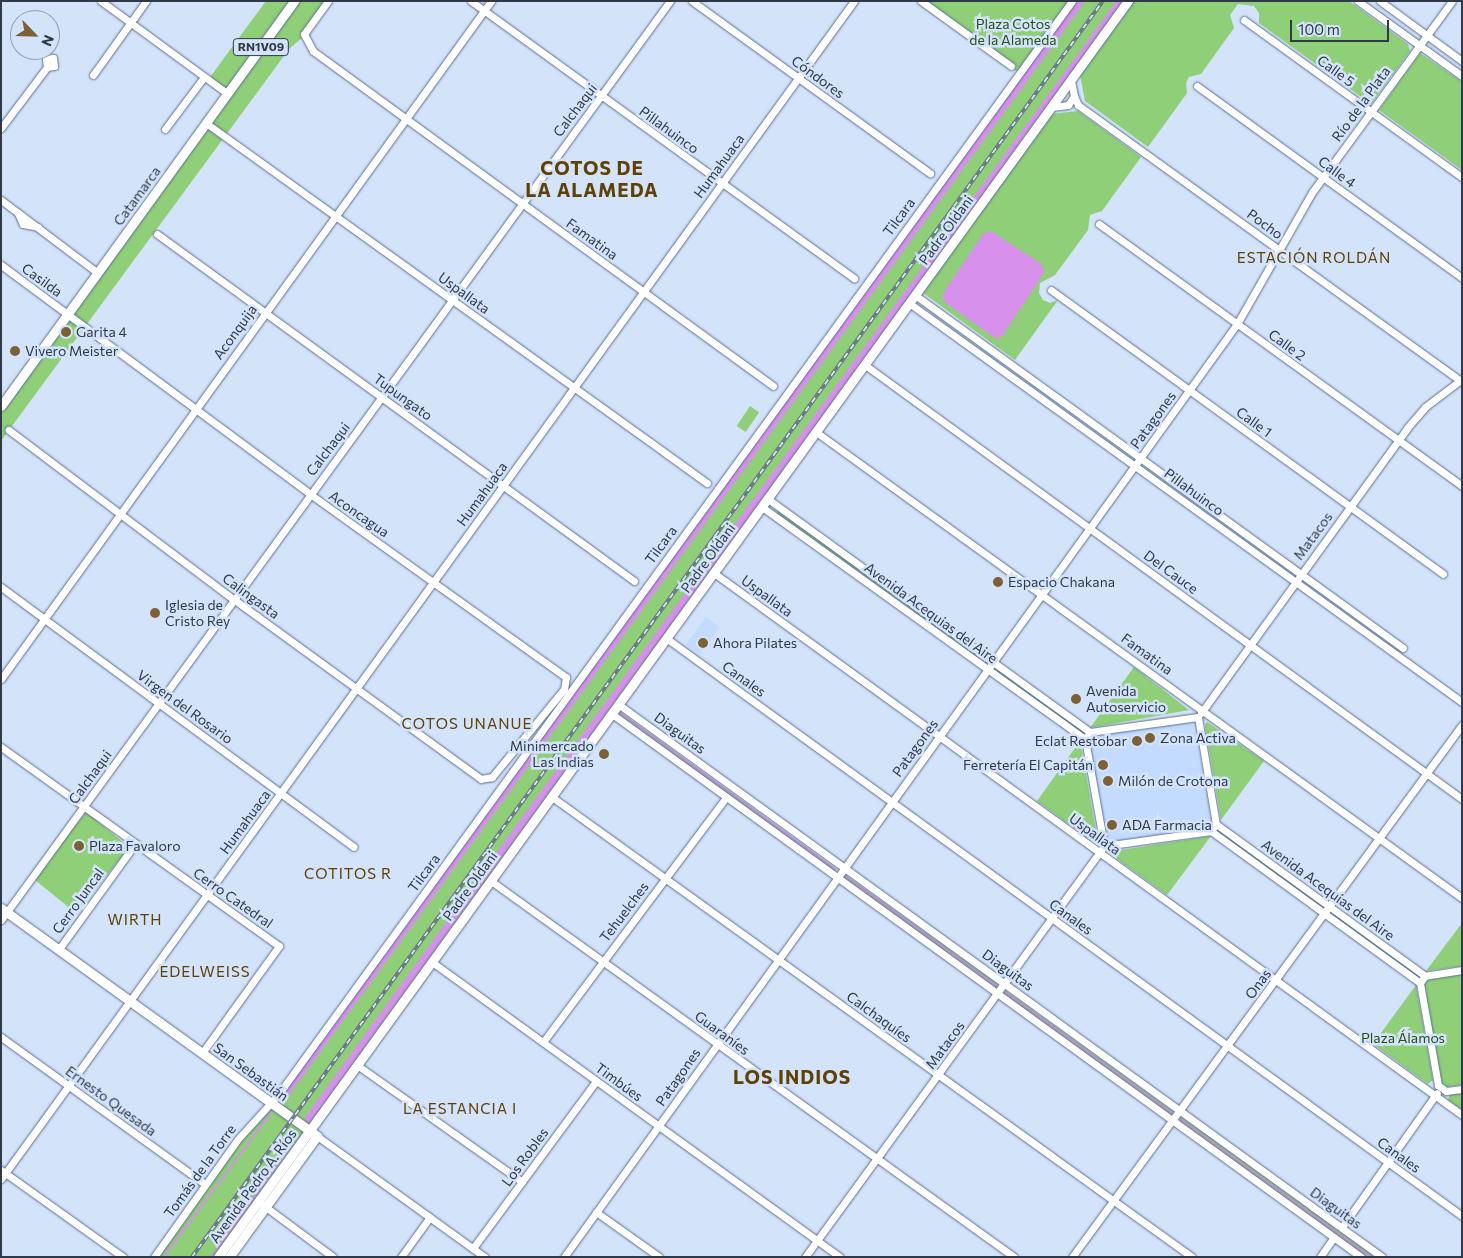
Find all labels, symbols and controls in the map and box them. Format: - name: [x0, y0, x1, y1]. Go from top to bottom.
- north arrow: [10, 10, 60, 60]
- scale bar: [1293, 10, 1392, 42]
- park label: Plaza Cotos de la Alameda: [969, 16, 1057, 48]
- text: 100 m: [1298, 20, 1340, 38]
- text: N: [38, 33, 58, 49]
- road number: RN1V09: [232, 38, 290, 56]
- street label: Cóndores: [788, 52, 848, 102]
- street label: Calle 5: [1314, 52, 1358, 90]
- street label: Río de la Plata: [1328, 63, 1394, 145]
- street label: Calchaqui: [550, 80, 600, 140]
- street label: Pillahuinco: [636, 103, 702, 157]
- street label: Humahuaca: [690, 131, 748, 201]
- street label: Calle 4: [1315, 153, 1359, 191]
- district label: COTOS DE LA ALAMEDA: [524, 157, 660, 201]
- street label: Catamarca: [110, 163, 164, 229]
- street label: Padre Oldani: [915, 192, 977, 268]
- street label: Tilcara: [880, 195, 918, 239]
- street label: Pocho: [1244, 205, 1286, 243]
- street label: Famatina: [563, 215, 621, 263]
- district label: ESTACIÓN ROLDÁN: [1235, 249, 1393, 267]
- street label: Casilda: [19, 260, 65, 300]
- street label: Uspallata: [435, 269, 493, 317]
- street label: Aconquija: [210, 302, 260, 362]
- place label: Garita 4: [76, 324, 127, 340]
- marker: Garita 4: [60, 326, 72, 338]
- street label: Calle 2: [1265, 326, 1309, 364]
- place label: Vivero Meister: [25, 343, 118, 359]
- marker: Vivero Meister: [9, 345, 21, 357]
- street label: Tupungato: [370, 370, 436, 424]
- street label: Patagones: [1127, 388, 1179, 452]
- street label: Calle 1: [1233, 403, 1275, 441]
- street label: Calchaqui: [303, 419, 353, 479]
- street label: Humahuaca: [453, 459, 511, 529]
- street label: Pillahuinco: [1161, 465, 1227, 519]
- street label: Aconcagua: [326, 487, 392, 541]
- street label: Matacos: [1290, 509, 1336, 563]
- street label: Padre Oldani: [677, 520, 739, 596]
- street label: Tilcara: [642, 523, 680, 567]
- street label: Del Cauce: [1141, 547, 1201, 597]
- street label: Avenida Acequias del Aire: [861, 559, 1001, 667]
- street label: Calingasta: [219, 570, 283, 622]
- street label: Uspallata: [738, 572, 796, 620]
- place label: Espacio Chakana: [1008, 574, 1115, 590]
- marker: Espacio Chakana: [992, 576, 1004, 588]
- place label: Iglesia de Cristo Rey: [165, 597, 230, 630]
- marker: Iglesia de Cristo Rey: [149, 607, 161, 619]
- street label: Famatina: [1118, 630, 1176, 678]
- place label: Ahora Pilates: [713, 635, 797, 651]
- marker: Ahora Pilates: [697, 637, 709, 649]
- street label: Canales: [719, 658, 769, 700]
- street label: Virgen del Rosario: [134, 667, 236, 747]
- place label: Avenida Autoservicio: [1086, 683, 1166, 716]
- marker: Avenida Autoservicio: [1070, 693, 1082, 705]
- street label: Diaguitas: [651, 709, 709, 757]
- district label: COTOS UNANUE: [400, 715, 534, 733]
- street label: Patagones: [889, 716, 941, 780]
- place label: Zona Activa: [1160, 730, 1236, 746]
- marker: Zona Activa: [1144, 732, 1156, 744]
- place label: Eclat Restobar: [1035, 733, 1127, 749]
- marker: Eclat Restobar: [1131, 735, 1143, 747]
- place label: Minimercado Las Indias: [510, 738, 594, 770]
- street label: Calchaqui: [65, 747, 115, 807]
- marker: Minimercado Las Indias: [598, 748, 610, 760]
- place label: Ferretería El Capitán: [963, 757, 1093, 773]
- marker: Ferretería El Capitán: [1097, 759, 1109, 771]
- place label: Milón de Crotona: [1118, 773, 1228, 789]
- marker: Milón de Crotona: [1102, 775, 1114, 787]
- street label: Humahuaca: [216, 787, 274, 857]
- street label: Uspallata: [1066, 810, 1124, 858]
- place label: ADA Farmacia: [1122, 817, 1212, 833]
- marker: ADA Farmacia: [1106, 819, 1118, 831]
- street label: Avenida Acequias del Aire: [1258, 836, 1398, 944]
- place label: Plaza Favaloro: [89, 838, 181, 854]
- marker: Plaza Favaloro: [73, 840, 85, 852]
- street label: Padre Oldani: [439, 848, 501, 924]
- street label: Tilcara: [405, 851, 443, 895]
- street label: Cerro Catedral: [190, 864, 276, 932]
- street label: Cerro Juncal: [49, 865, 107, 937]
- district label: COTITOS R: [303, 865, 393, 883]
- street label: Tehuelches: [596, 879, 652, 945]
- street label: Canales: [1046, 896, 1096, 938]
- district label: WIRTH: [107, 911, 163, 929]
- street label: Diaguitas: [979, 946, 1037, 994]
- district label: EDELWEISS: [158, 963, 252, 981]
- street label: Onas: [1241, 966, 1275, 1002]
- street label: Calchaquíes: [843, 988, 915, 1046]
- street label: Guaraníes: [691, 1008, 753, 1058]
- street label: Matacos: [922, 1018, 968, 1072]
- park label: Plaza Álamos: [1361, 1030, 1445, 1046]
- street label: San Sebastián: [210, 1039, 292, 1105]
- street label: Patagones: [652, 1045, 704, 1109]
- street label: Timbúes: [592, 1059, 646, 1105]
- street label: Ernesto Quesada: [62, 1062, 160, 1140]
- district label: LOS INDIOS: [732, 1066, 852, 1088]
- district label: LA ESTANCIA I: [401, 1100, 519, 1118]
- street label: Tomás de la Torre: [161, 1121, 239, 1221]
- street label: Los Robles: [498, 1124, 552, 1190]
- street label: Avenida Pedro A. Ríos: [206, 1126, 300, 1246]
- street label: Canales: [1374, 1134, 1424, 1176]
- street label: Diaguitas: [1307, 1184, 1365, 1232]

